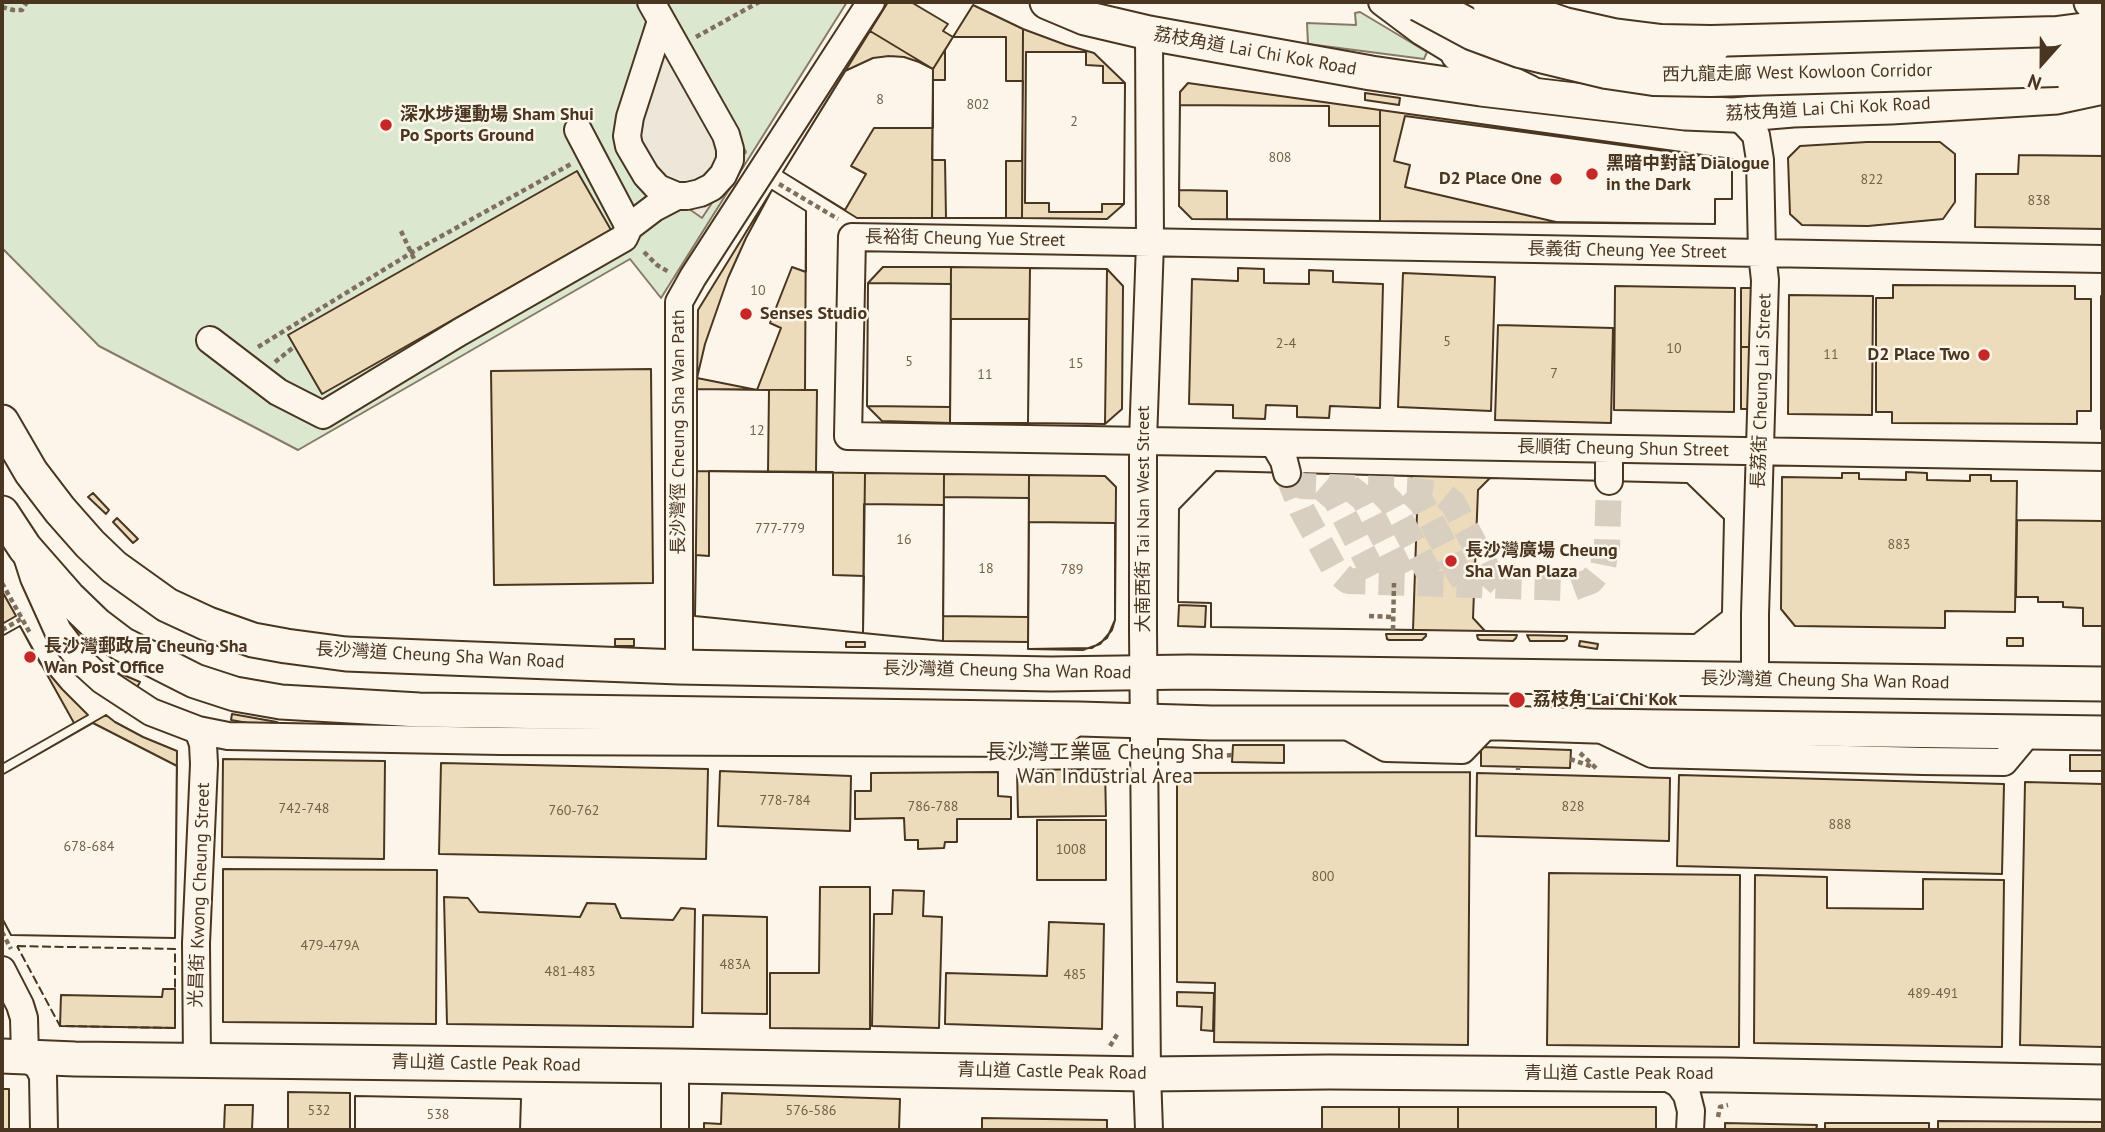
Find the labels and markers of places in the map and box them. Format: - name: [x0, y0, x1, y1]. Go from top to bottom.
- place label: 深水埗運動場 Sham Shui Po Sports Ground: [400, 104, 594, 146]
- marker: 深水埗運動場 Sham Shui Po Sports Ground: [378, 117, 394, 133]
- place label: 黑暗中對話 Dialogue in the Dark: [1606, 153, 1769, 196]
- marker: 黑暗中對話 Dialogue in the Dark: [1584, 166, 1600, 182]
- place label: D2 Place One: [1439, 168, 1542, 190]
- marker: D2 Place One: [1548, 171, 1564, 187]
- place label: Senses Studio: [760, 303, 867, 325]
- marker: Senses Studio: [738, 306, 754, 322]
- place label: D2 Place Two: [1867, 344, 1970, 366]
- marker: D2 Place Two: [1976, 347, 1992, 363]
- place label: 長沙灣廣場 Cheung Sha Wan Plaza: [1465, 540, 1618, 582]
- marker: 長沙灣廣場 Cheung Sha Wan Plaza: [1443, 553, 1459, 569]
- place label: 長沙灣郵政局 Cheung Sha Wan Post Office: [44, 636, 248, 678]
- marker: 長沙灣郵政局 Cheung Sha Wan Post Office: [22, 649, 38, 665]
- place label: 荔枝角 Lai Chi Kok: [1533, 689, 1677, 711]
- marker: 荔枝角 Lai Chi Kok: [1507, 690, 1527, 710]

